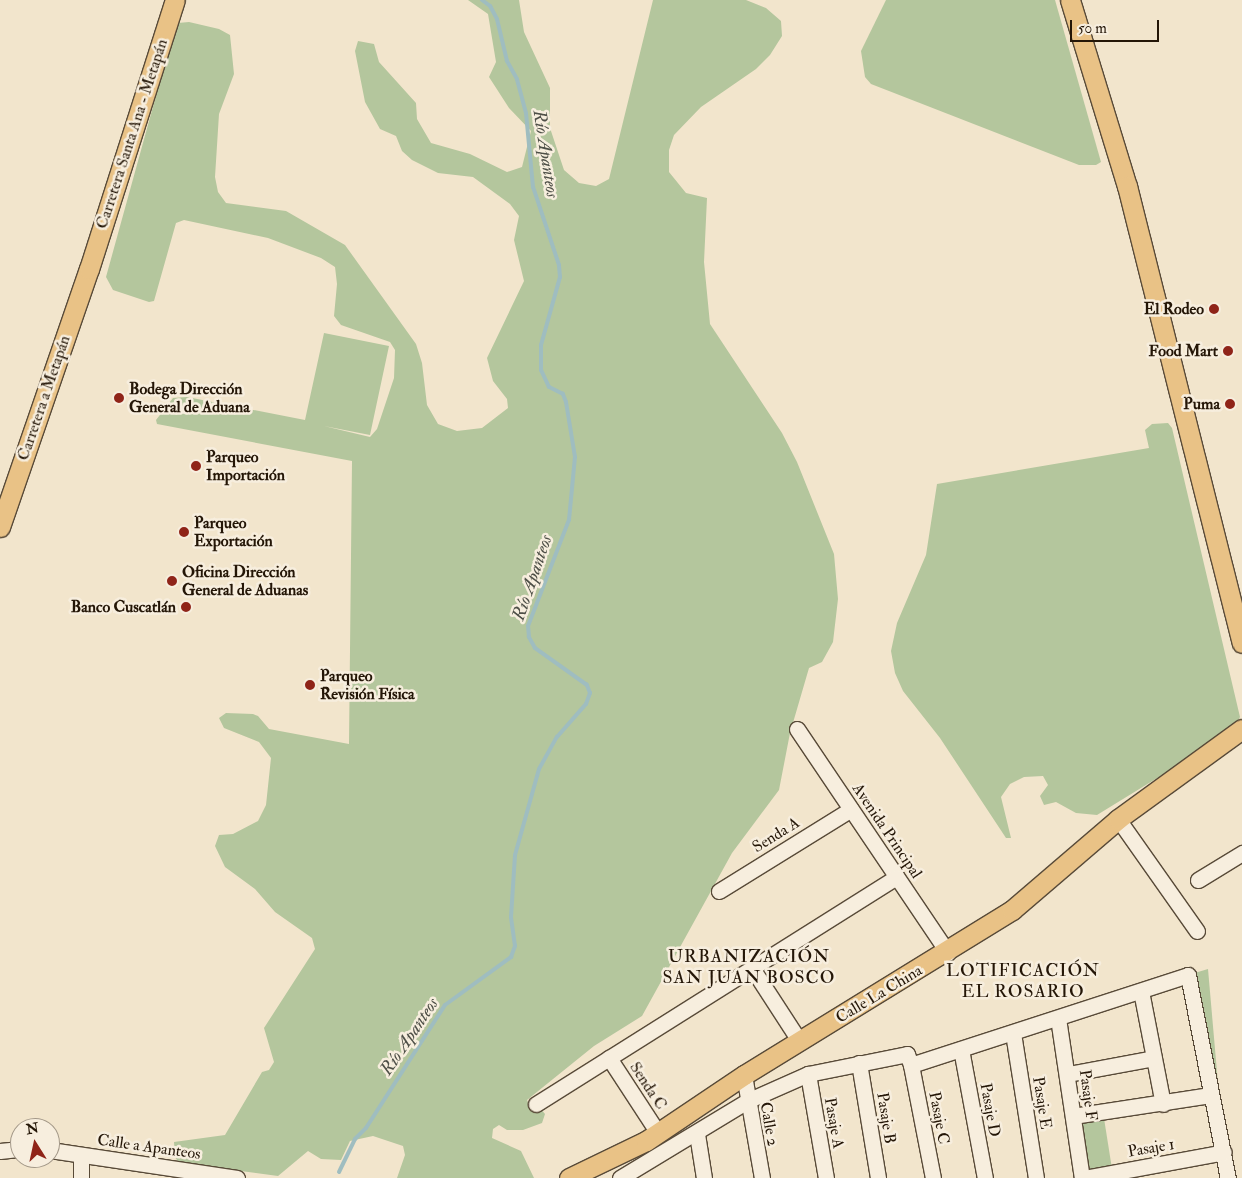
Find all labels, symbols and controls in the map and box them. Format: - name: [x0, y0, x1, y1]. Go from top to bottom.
- scale bar: [1072, 10, 1161, 42]
- text: 50 m: [1078, 19, 1107, 38]
- street label: Carretera Santa Ana - Metapán: [92, 37, 172, 231]
- water label: Río Apanteos: [527, 109, 563, 199]
- place label: El Rodeo: [1144, 299, 1204, 319]
- marker: El Rodeo: [1208, 303, 1220, 315]
- street label: Carretera a Metapán: [14, 333, 74, 463]
- place label: Food Mart: [1149, 341, 1218, 361]
- marker: Food Mart: [1222, 345, 1234, 357]
- place label: Bodega Dirección General de Aduana: [129, 379, 250, 417]
- marker: Bodega Dirección General de Aduana: [113, 392, 125, 404]
- place label: Puma: [1183, 394, 1220, 414]
- marker: Puma: [1224, 398, 1236, 410]
- place label: Parqueo Importación: [206, 447, 285, 485]
- marker: Parqueo Importación: [190, 460, 202, 472]
- place label: Parqueo Exportación: [194, 513, 273, 551]
- marker: Parqueo Exportación: [178, 526, 190, 538]
- water label: Río Apanteos: [508, 533, 558, 623]
- place label: Oficina Dirección General de Aduanas: [182, 562, 308, 600]
- marker: Oficina Dirección General de Aduanas: [166, 575, 178, 587]
- place label: Banco Cuscatlán: [71, 597, 176, 617]
- marker: Banco Cuscatlán: [180, 601, 192, 613]
- place label: Parqueo Revisión Física: [320, 666, 415, 704]
- marker: Parqueo Revisión Física: [304, 679, 316, 691]
- street label: Avenida Principal: [848, 780, 926, 882]
- street label: Senda A: [749, 813, 803, 857]
- district label: URBANIZACIÓN SAN JUAN BOSCO: [661, 947, 837, 990]
- street label: Calle La China: [832, 961, 926, 1027]
- district label: LOTIFICACIÓN EL ROSARIO: [945, 961, 1101, 1004]
- water label: Río Apanteos: [376, 994, 444, 1080]
- street label: Senda C: [625, 1058, 671, 1114]
- street label: Pasaje F: [1075, 1068, 1101, 1122]
- street label: Pasaje E: [1028, 1075, 1056, 1131]
- street label: Pasaje D: [976, 1082, 1004, 1138]
- street label: Pasaje C: [925, 1090, 953, 1146]
- street label: Pasaje B: [872, 1091, 900, 1145]
- street label: Pasaje A: [820, 1096, 848, 1150]
- street label: Calle 2: [756, 1100, 782, 1148]
- north arrow: [10, 1118, 60, 1168]
- text: N: [25, 1119, 40, 1138]
- street label: Calle a Apanteos: [96, 1130, 202, 1164]
- street label: Pasaje 1: [1126, 1134, 1176, 1162]

